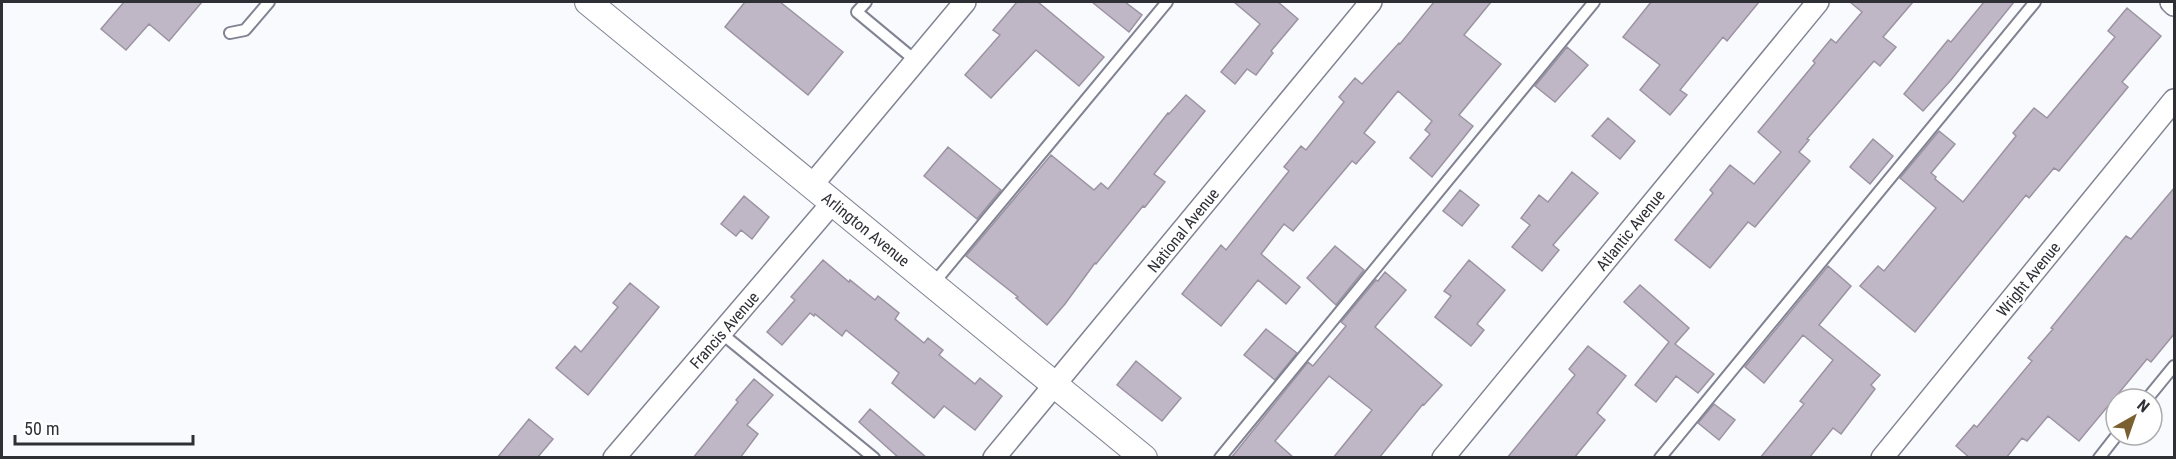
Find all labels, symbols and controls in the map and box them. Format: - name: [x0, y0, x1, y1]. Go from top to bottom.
- street label: National Avenue: [1144, 184, 1223, 276]
- street label: Atlantic Avenue: [1592, 186, 1669, 275]
- street label: Arlington Avenue: [818, 188, 913, 270]
- street label: Wright Avenue: [1992, 238, 2064, 321]
- street label: Francis Avenue: [686, 288, 763, 373]
- north arrow: [2104, 387, 2164, 447]
- text: N: [2133, 395, 2153, 416]
- scale bar: [15, 408, 194, 446]
- text: 50 m: [24, 418, 59, 439]

